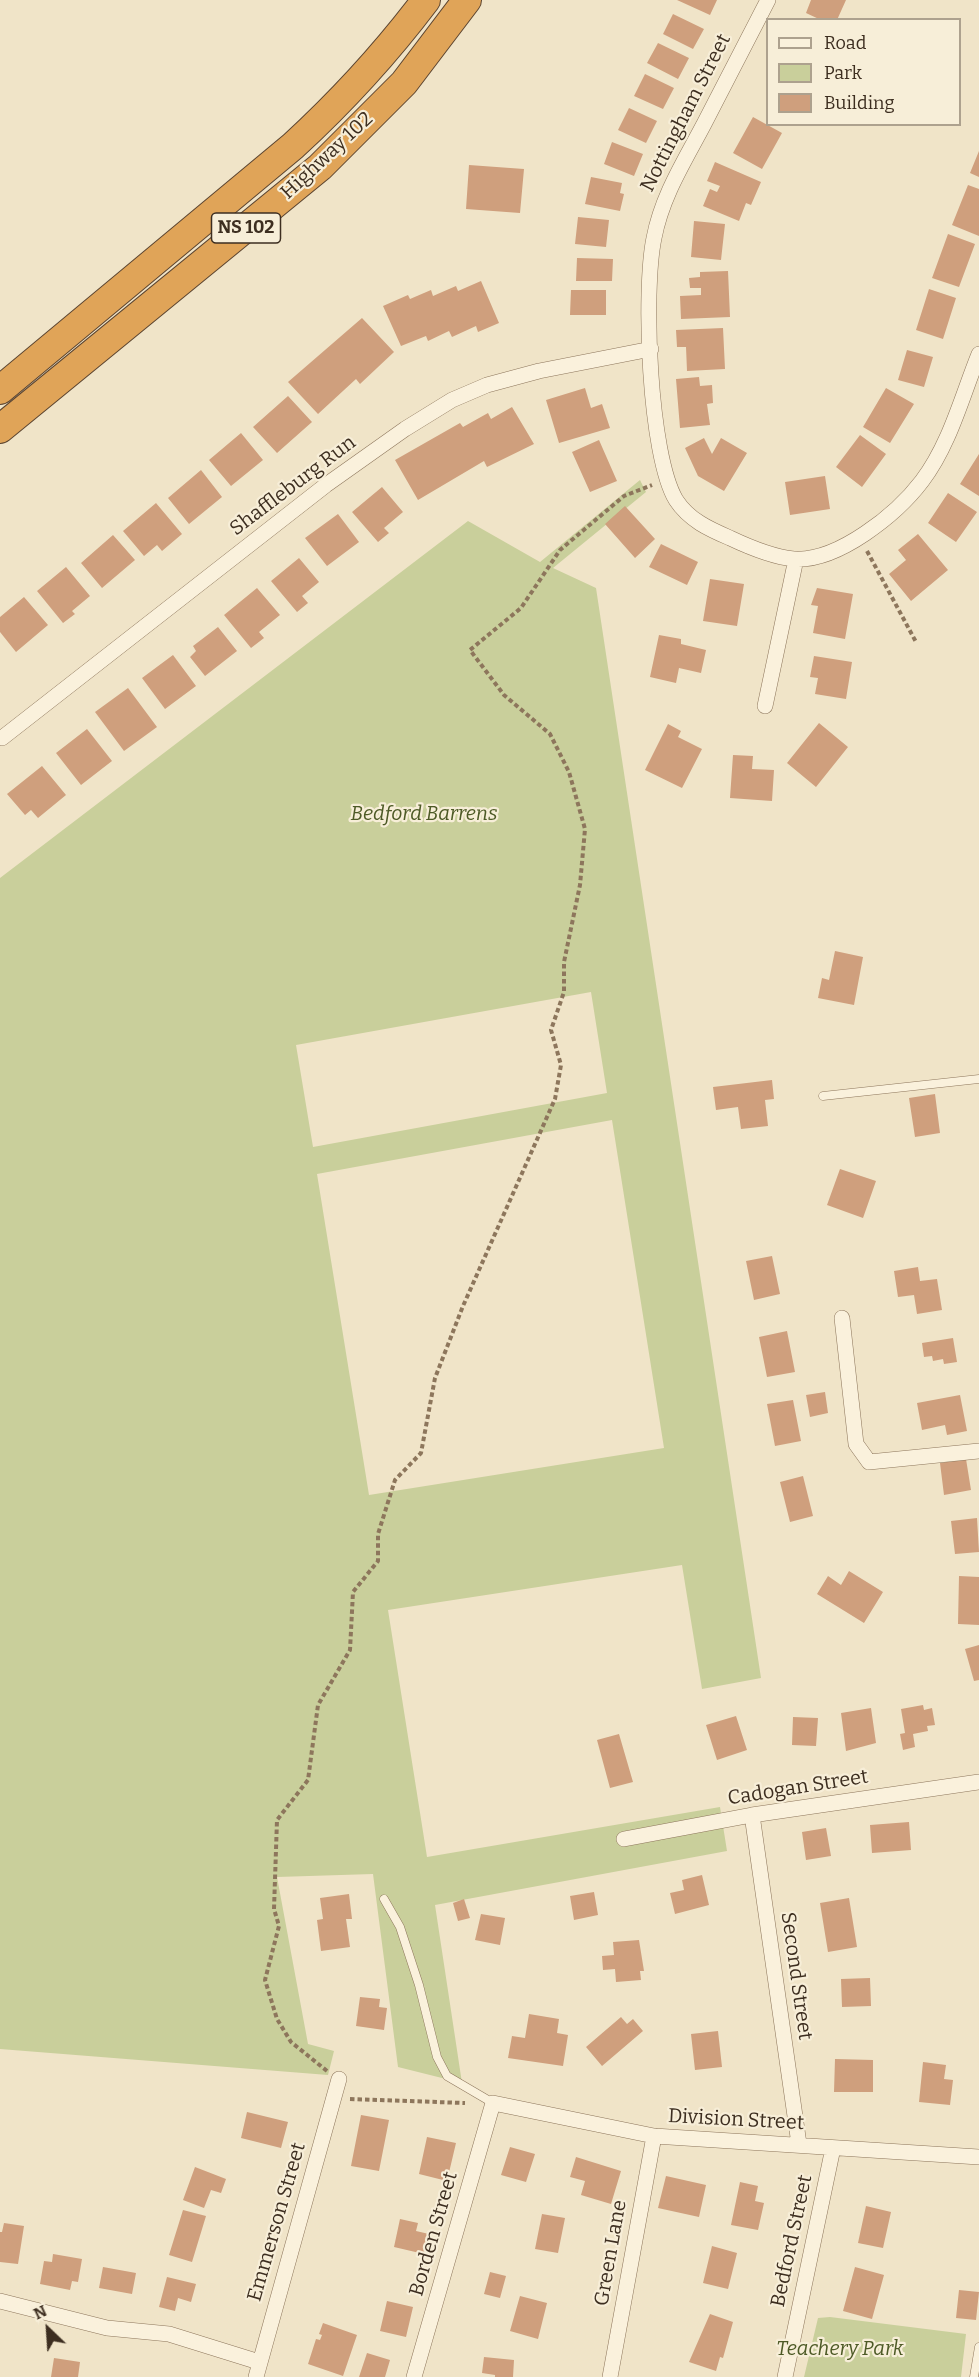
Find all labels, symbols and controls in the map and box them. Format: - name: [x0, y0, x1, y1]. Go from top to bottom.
- legend: [766, 18, 961, 126]
- street label: Nottingham Street: [636, 30, 736, 196]
- text: Road: [824, 32, 866, 54]
- text: Park: [824, 62, 862, 84]
- text: Building: [824, 92, 895, 114]
- street label: Highway 102: [276, 107, 378, 205]
- road number: NS 102: [212, 213, 280, 243]
- street label: Shaffleburg Run: [225, 431, 361, 541]
- park label: Bedford Barrens: [351, 802, 497, 826]
- street label: Cadogan Street: [726, 1765, 870, 1811]
- street label: Second Street: [775, 1910, 817, 2042]
- street label: Division Street: [667, 2104, 805, 2136]
- street label: Emmerson Street: [243, 2140, 311, 2304]
- street label: Borden Street: [405, 2169, 463, 2299]
- street label: Bedford Street: [766, 2173, 818, 2309]
- street label: Green Lane: [590, 2198, 632, 2308]
- north arrow: [18, 2299, 78, 2359]
- text: N: [31, 2301, 50, 2323]
- park label: Teachery Park: [776, 2337, 904, 2361]

